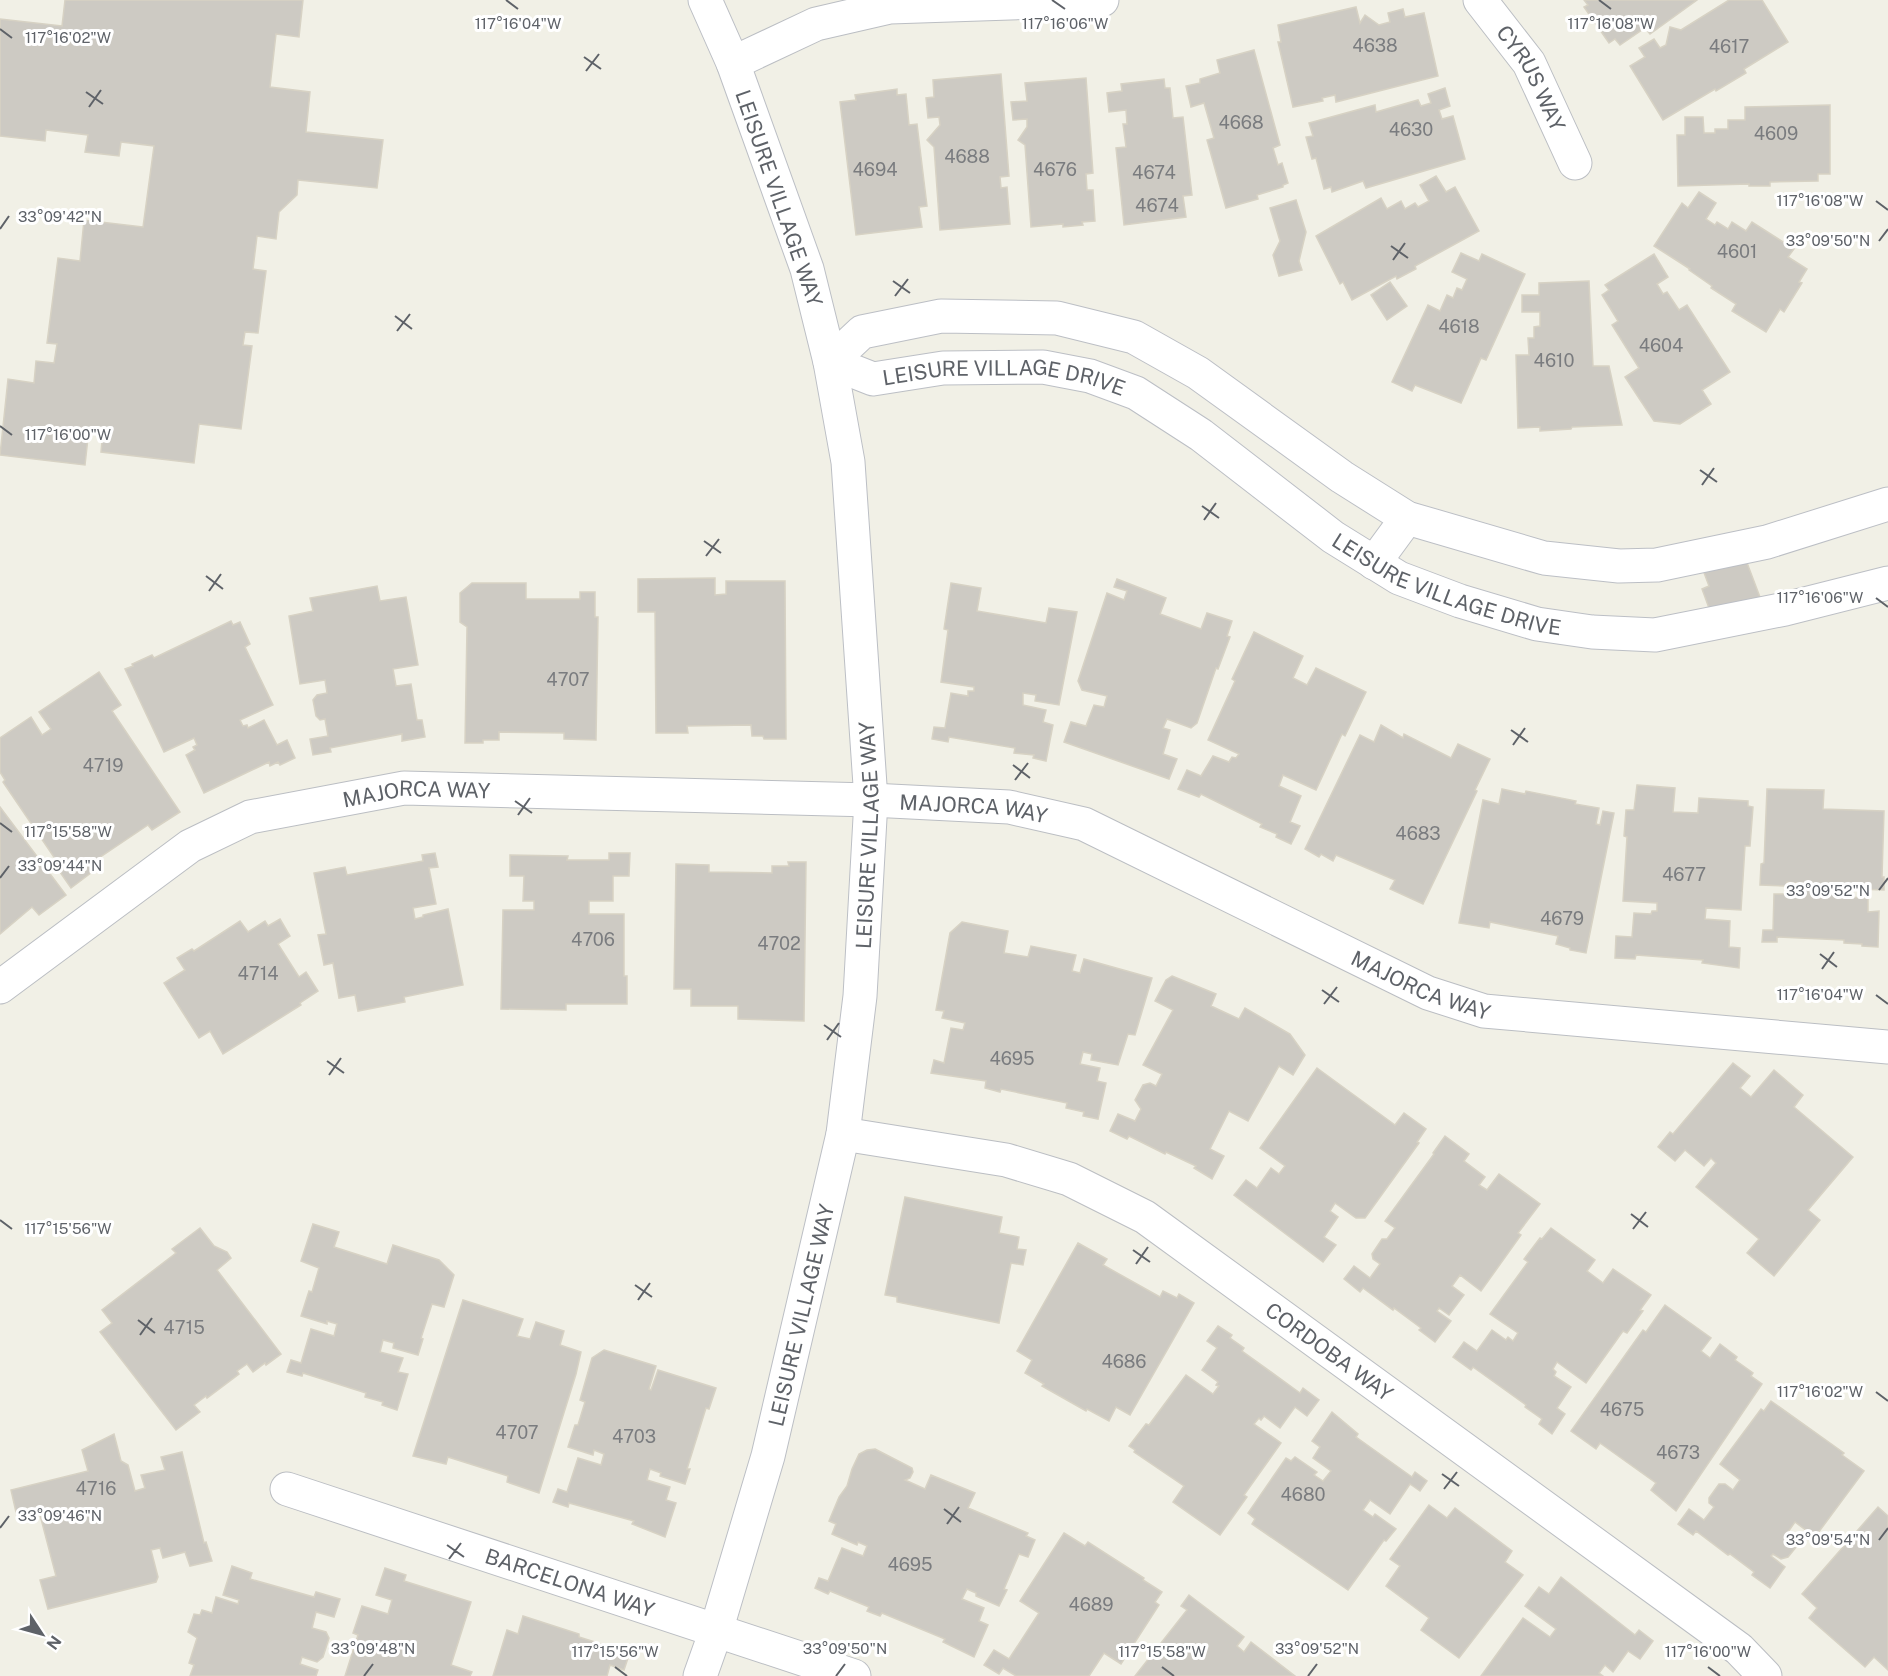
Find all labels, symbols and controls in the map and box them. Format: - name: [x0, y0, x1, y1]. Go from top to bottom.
- text: 117°16'04"W: [475, 15, 561, 32]
- text: 117°16'06"W: [1022, 15, 1108, 32]
- text: 117°16'08"W: [1568, 15, 1654, 32]
- street label: CYRUS WAY: [1492, 20, 1571, 135]
- text: 117°16'02"W: [25, 29, 111, 46]
- house number: 4638: [1352, 35, 1398, 56]
- house number: 4617: [1709, 36, 1749, 57]
- street label: LEISURE VILLAGE WAY: [730, 86, 828, 310]
- house number: 4668: [1218, 112, 1264, 133]
- house number: 4630: [1389, 119, 1433, 140]
- house number: 4609: [1754, 123, 1798, 144]
- house number: 4688: [944, 146, 990, 167]
- house number: 4694: [853, 159, 897, 180]
- house number: 4676: [1033, 159, 1077, 180]
- house number: 4674: [1132, 162, 1176, 183]
- text: 117°16'08"W: [1777, 192, 1863, 209]
- house number: 4674: [1135, 195, 1179, 216]
- text: 33°09'42"N: [18, 208, 102, 225]
- text: 33°09'50"N: [1786, 232, 1870, 249]
- house number: 4601: [1717, 241, 1757, 262]
- house number: 4618: [1438, 316, 1480, 337]
- house number: 4604: [1639, 335, 1683, 356]
- house number: 4610: [1534, 350, 1574, 371]
- street label: LEISURE VILLAGE DRIVE: [881, 354, 1129, 401]
- text: 117°16'00"W: [25, 426, 111, 443]
- street label: LEISURE VILLAGE DRIVE: [1328, 527, 1563, 640]
- text: 117°16'06"W: [1777, 589, 1863, 606]
- house number: 4707: [546, 669, 590, 690]
- street label: LEISURE VILLAGE WAY: [850, 721, 884, 950]
- house number: 4719: [82, 755, 124, 776]
- street label: MAJORCA WAY: [340, 775, 491, 812]
- street label: MAJORCA WAY: [899, 789, 1050, 828]
- text: 117°15'58"W: [24, 823, 112, 840]
- house number: 4683: [1395, 823, 1441, 844]
- text: 33°09'44"N: [18, 857, 102, 874]
- house number: 4677: [1662, 864, 1706, 885]
- text: 33°09'52"N: [1786, 882, 1870, 899]
- house number: 4679: [1540, 908, 1584, 929]
- house number: 4706: [571, 929, 615, 950]
- house number: 4702: [757, 933, 801, 954]
- street label: MAJORCA WAY: [1347, 945, 1494, 1025]
- house number: 4714: [237, 963, 279, 984]
- text: 117°16'04"W: [1777, 986, 1863, 1003]
- house number: 4695: [989, 1048, 1035, 1069]
- street label: LEISURE VILLAGE WAY: [763, 1201, 839, 1429]
- text: 117°15'56"W: [24, 1220, 112, 1237]
- street label: CORDOBA WAY: [1261, 1297, 1398, 1406]
- house number: 4715: [163, 1317, 205, 1338]
- house number: 4686: [1101, 1351, 1147, 1372]
- text: 117°16'02"W: [1777, 1383, 1863, 1400]
- house number: 4675: [1600, 1399, 1644, 1420]
- house number: 4707: [495, 1422, 539, 1443]
- house number: 4703: [612, 1426, 656, 1447]
- house number: 4673: [1656, 1442, 1700, 1463]
- house number: 4716: [75, 1478, 117, 1499]
- house number: 4680: [1281, 1484, 1325, 1505]
- text: 33°09'46"N: [18, 1507, 102, 1524]
- text: 33°09'54"N: [1786, 1531, 1870, 1548]
- street label: BARCELONA WAY: [482, 1543, 658, 1622]
- house number: 4695: [887, 1554, 933, 1575]
- house number: 4689: [1068, 1594, 1114, 1615]
- north arrow: [12, 1604, 72, 1664]
- text: N: [42, 1632, 65, 1653]
- text: 33°09'48"N: [331, 1640, 415, 1657]
- text: 33°09'50"N: [803, 1640, 887, 1657]
- text: 33°09'52"N: [1275, 1640, 1359, 1657]
- text: 117°15'56"W: [571, 1643, 659, 1660]
- text: 117°15'58"W: [1118, 1643, 1206, 1660]
- text: 117°16'00"W: [1665, 1643, 1751, 1660]

